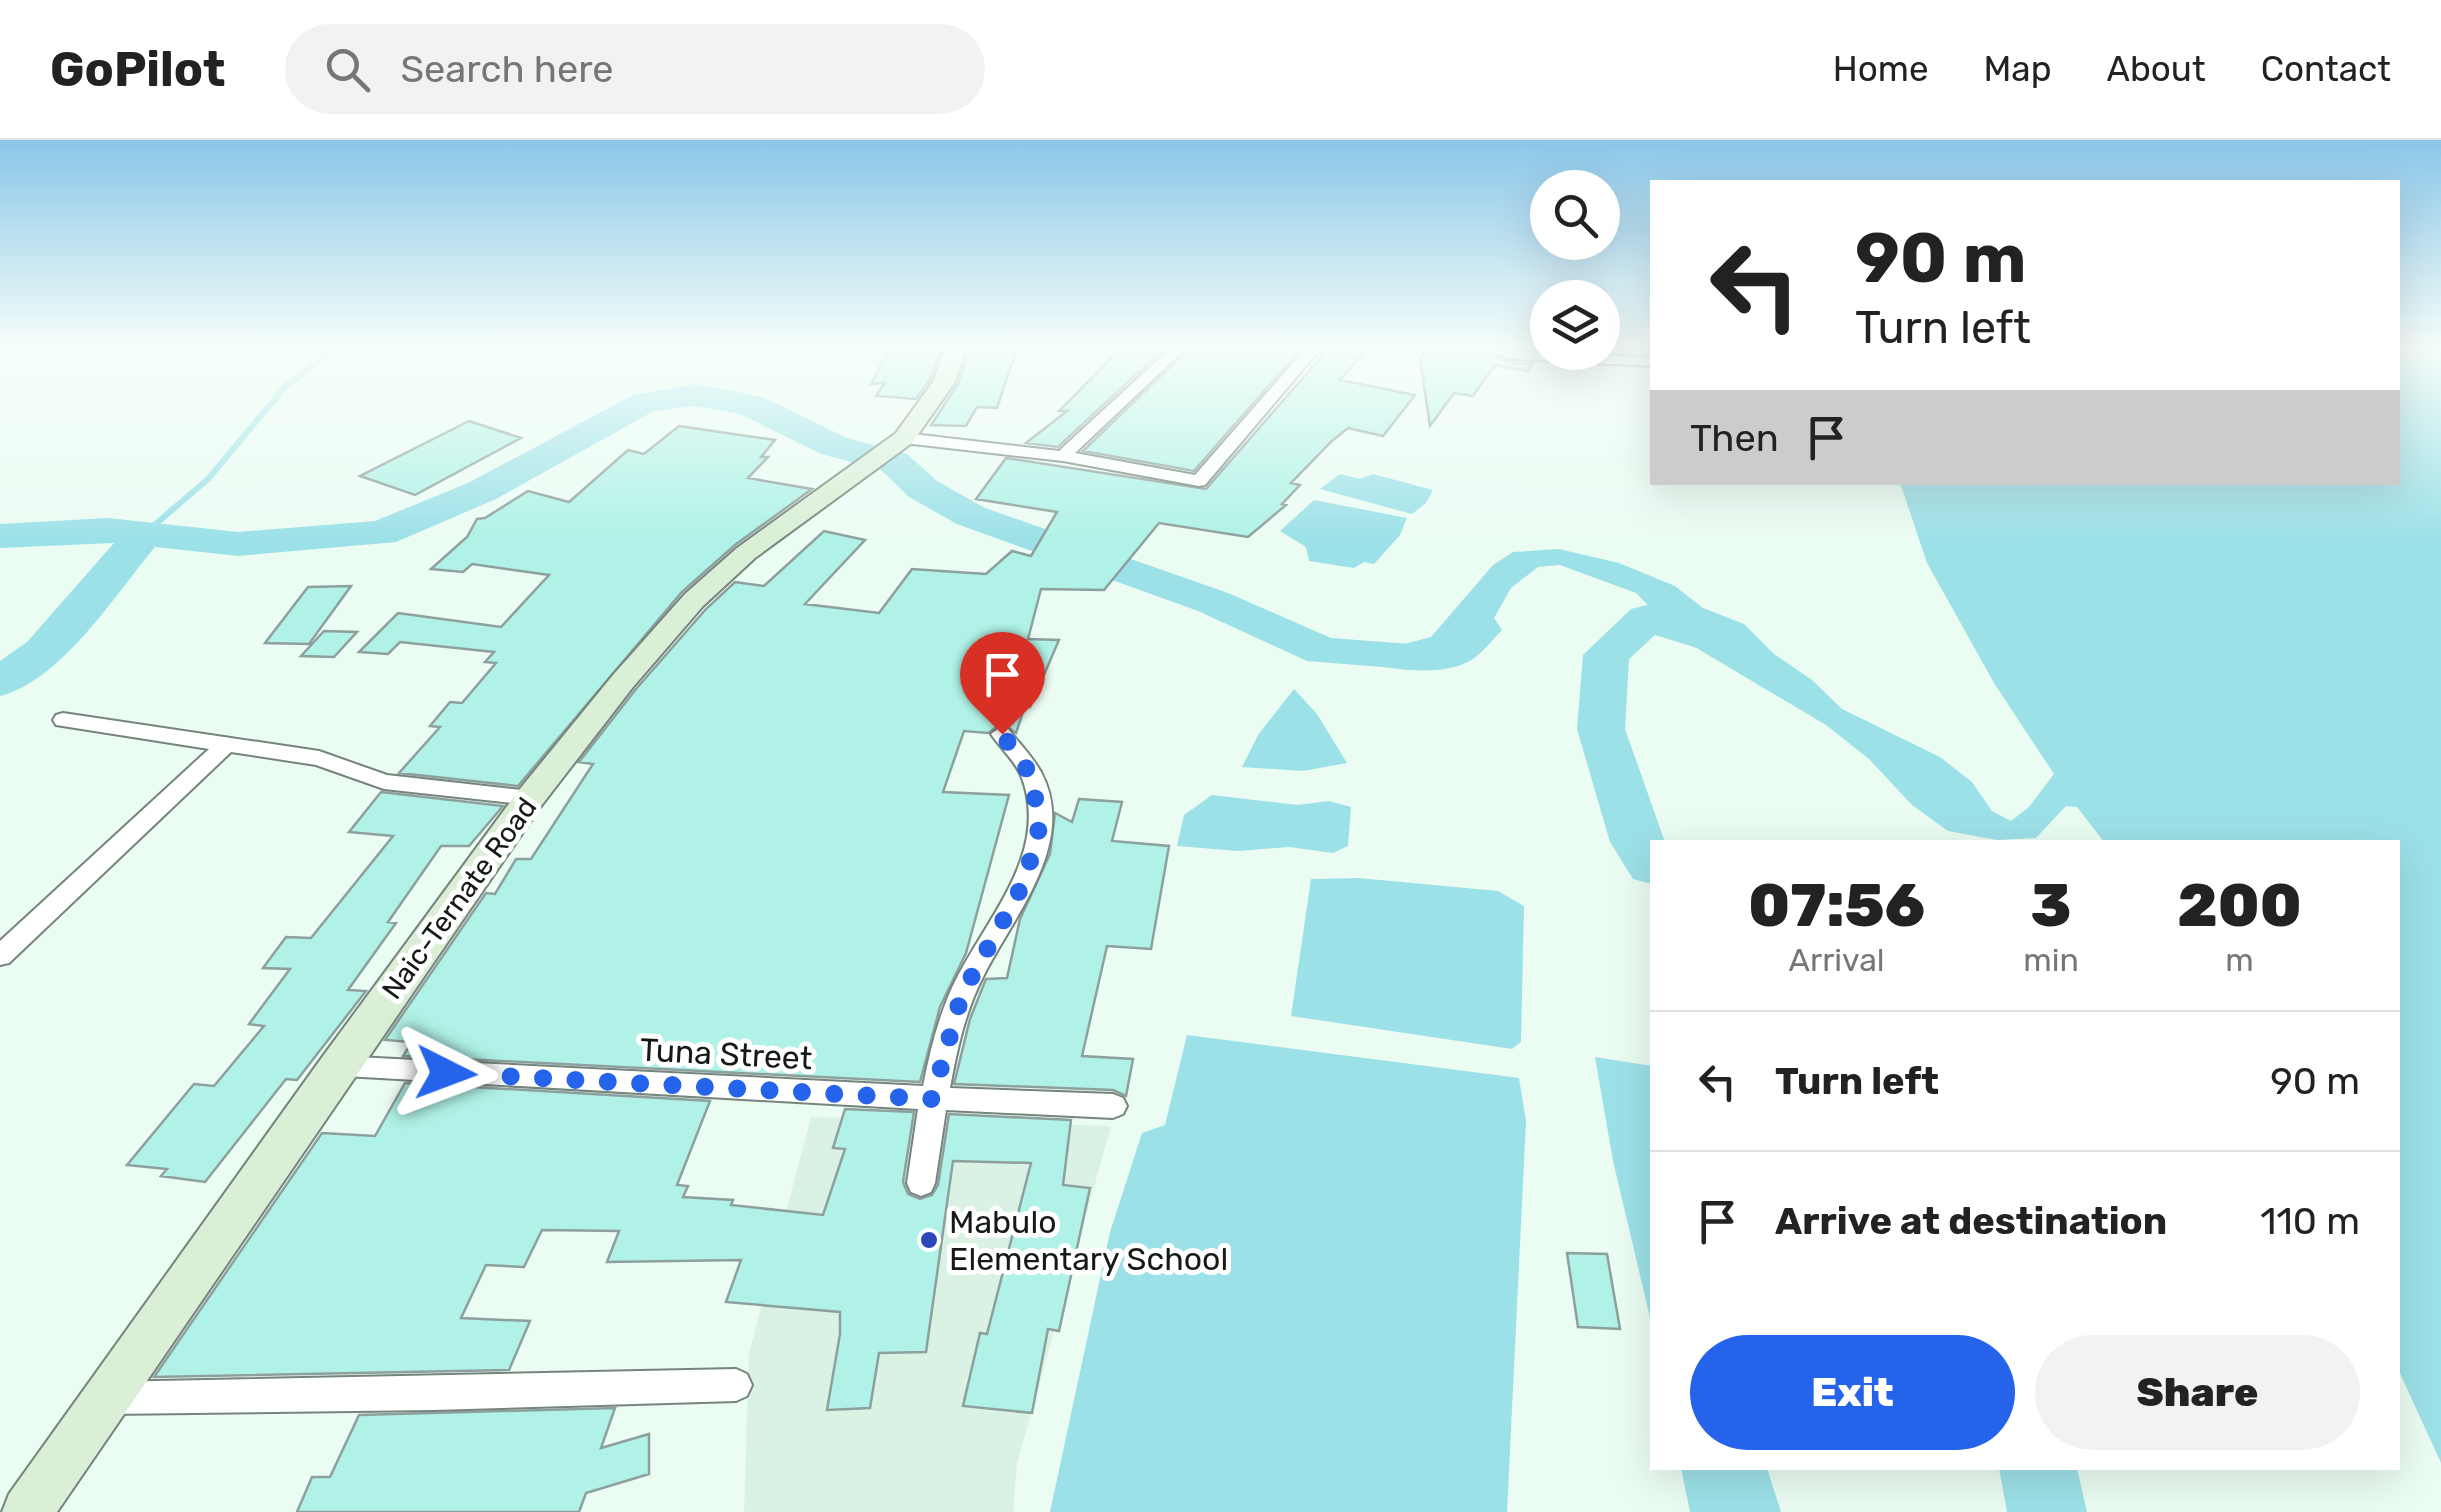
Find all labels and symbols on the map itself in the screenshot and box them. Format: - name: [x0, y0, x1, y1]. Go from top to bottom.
- pin: [960, 632, 1045, 735]
- street label: Naic-Ternate Road: [375, 791, 544, 1005]
- position arrow: [394, 1021, 498, 1125]
- street label: Tuna Street: [639, 1031, 813, 1077]
- place label: Mabulo Elementary School: [949, 1203, 1228, 1278]
- marker: Mabulo Elementary School: [918, 1229, 940, 1251]

